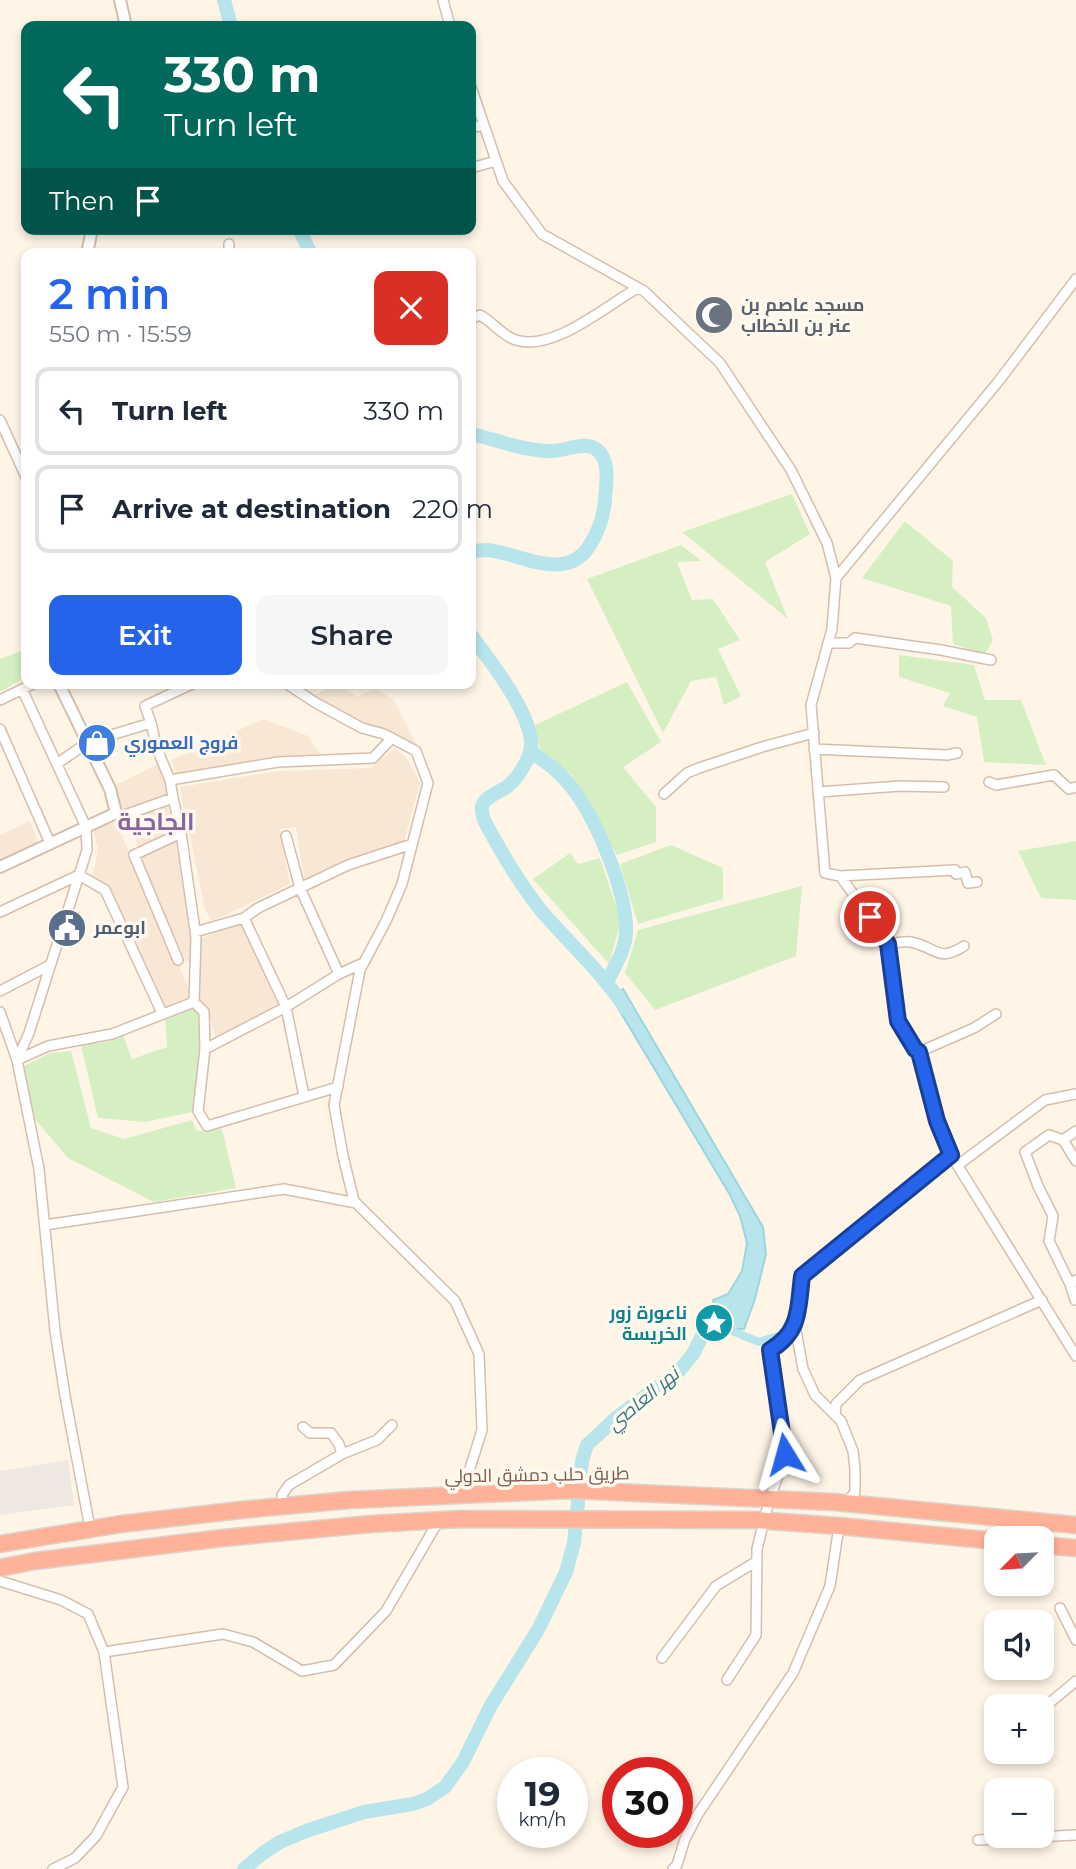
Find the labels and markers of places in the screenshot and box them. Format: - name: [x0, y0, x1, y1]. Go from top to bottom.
- mosque icon: مسجد عاصم بن عنر بن الخطاب: [693, 294, 735, 336]
- place label: مسجد عاصم بن عنر بن الخطاب: [741, 294, 864, 337]
- shop icon: فروج العموري: [76, 722, 118, 764]
- place label: فروج العموري: [124, 732, 238, 757]
- pin: [840, 887, 900, 947]
- public building icon: ابوعمر: [46, 907, 88, 949]
- place label: ابوعمر: [93, 917, 146, 939]
- place label: ناعورة زور الخريسة: [608, 1302, 687, 1345]
- place icon: ناعورة زور الخريسة: [693, 1302, 735, 1344]

